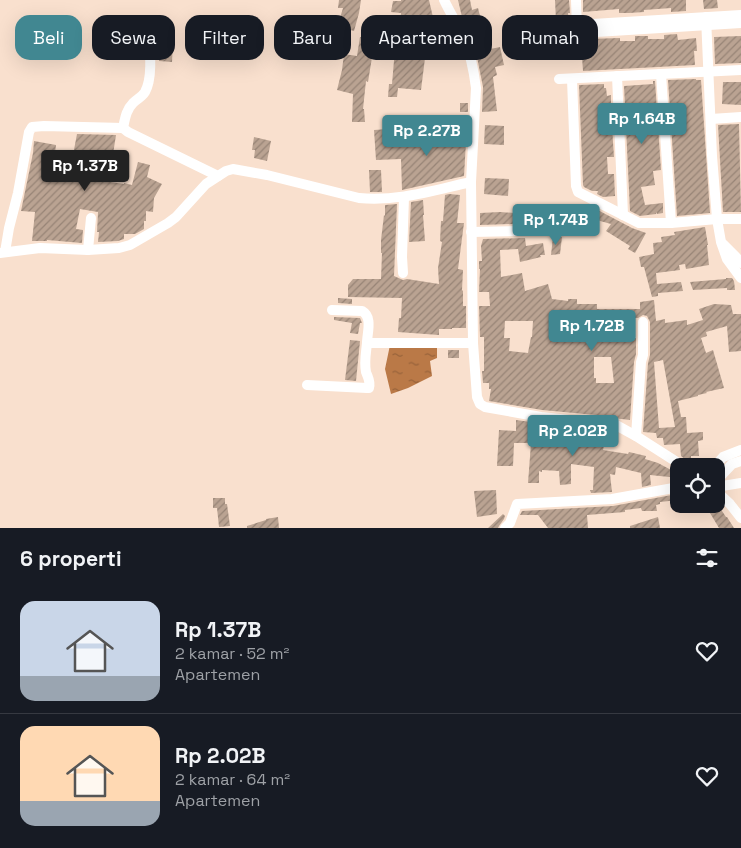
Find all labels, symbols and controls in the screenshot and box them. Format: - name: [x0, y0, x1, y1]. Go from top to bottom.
- chip: Beli: [15, 15, 82, 60]
- chip: Sewa: [92, 15, 175, 60]
- chip: Filter: [185, 15, 264, 60]
- chip: Baru: [274, 15, 351, 60]
- chip: Apartemen: [361, 15, 492, 60]
- chip: Rumah: [502, 15, 598, 60]
- pin: Rp 1.64B: [590, 102, 694, 145]
- text: Rp 1.64B: [609, 108, 675, 129]
- pin: Rp 2.27B: [375, 114, 479, 157]
- text: Rp 2.27B: [393, 120, 461, 141]
- pin: Rp 1.37B: [33, 150, 137, 192]
- text: Rp 1.37B: [52, 155, 118, 176]
- pin: Rp 1.74B: [504, 204, 608, 246]
- text: Rp 1.74B: [524, 209, 588, 230]
- pin: Rp 1.72B: [540, 310, 644, 352]
- text: Rp 1.72B: [560, 315, 624, 336]
- pin: Rp 2.02B: [521, 414, 625, 457]
- text: Rp 2.02B: [539, 420, 607, 441]
- map controls: [670, 458, 725, 513]
- button: locate: [670, 458, 725, 513]
- icon: filters: [693, 544, 721, 572]
- text: 6 properti: [20, 545, 122, 572]
- text: Rp 1.37B: [175, 616, 261, 643]
- icon: home: [60, 621, 120, 681]
- icon: heart: [693, 637, 721, 665]
- text: 2 kamar · 52 m²: [175, 643, 289, 664]
- text: Apartemen: [175, 664, 260, 685]
- text: Rp 2.02B: [175, 742, 266, 769]
- icon: home: [60, 746, 120, 806]
- icon: heart: [693, 762, 721, 790]
- text: 2 kamar · 64 m²: [175, 769, 290, 790]
- text: Apartemen: [175, 790, 260, 811]

